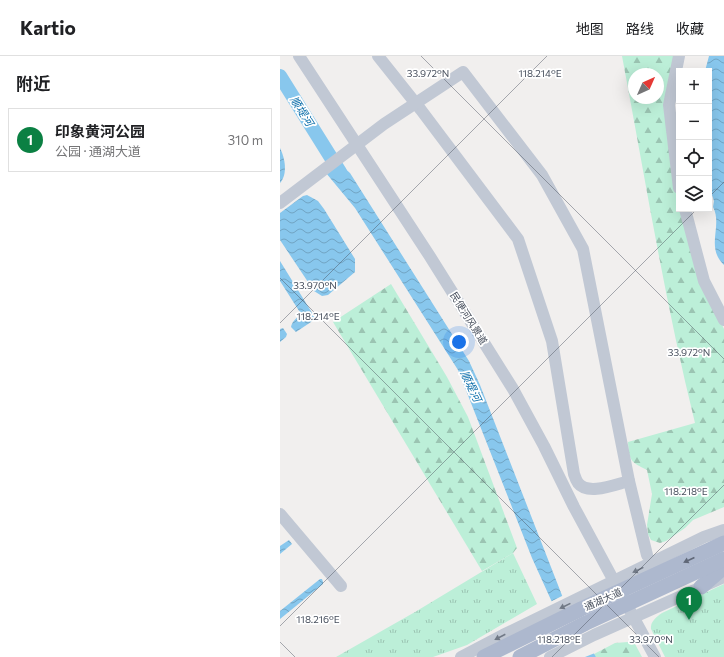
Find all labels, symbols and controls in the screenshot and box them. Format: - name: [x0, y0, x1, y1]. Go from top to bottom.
- text: Kartio: [20, 16, 76, 39]
- text: 地图: [576, 20, 604, 37]
- text: 路线: [626, 20, 654, 37]
- text: 收藏: [676, 20, 704, 37]
- text: 33.972°N: [407, 67, 449, 79]
- text: 118.214°E: [518, 67, 562, 79]
- north arrow: [628, 68, 664, 104]
- map controls: [676, 68, 712, 212]
- button: +: [676, 68, 712, 104]
- text: 附近: [16, 73, 50, 94]
- water label: 顺堤河: [288, 93, 318, 130]
- button: −: [676, 104, 712, 140]
- text: 印象黄河公园: [55, 122, 145, 140]
- text: 1: [27, 132, 33, 148]
- text: 310 m: [228, 132, 263, 148]
- button: locate: [676, 140, 712, 176]
- text: 公园 · 通湖大道: [55, 143, 141, 159]
- button: layers: [676, 176, 712, 212]
- text: 33.970°N: [293, 279, 337, 291]
- street label: 民便河风景道: [448, 289, 490, 347]
- text: 118.214°E: [296, 310, 340, 322]
- your location: [449, 332, 469, 352]
- text: 33.972°N: [668, 346, 710, 358]
- water label: 顺堤河: [458, 368, 485, 405]
- text: 118.218°E: [664, 485, 708, 497]
- one-way arrow: [683, 557, 694, 563]
- one-way arrow: [632, 567, 644, 573]
- street label: 通湖大道: [582, 585, 624, 613]
- pin: 1: [676, 587, 702, 620]
- one-way arrow: [559, 603, 570, 609]
- text: 118.216°E: [296, 613, 340, 625]
- text: 118.218°E: [537, 633, 581, 645]
- text: 33.970°N: [629, 633, 673, 645]
- one-way arrow: [494, 634, 505, 640]

